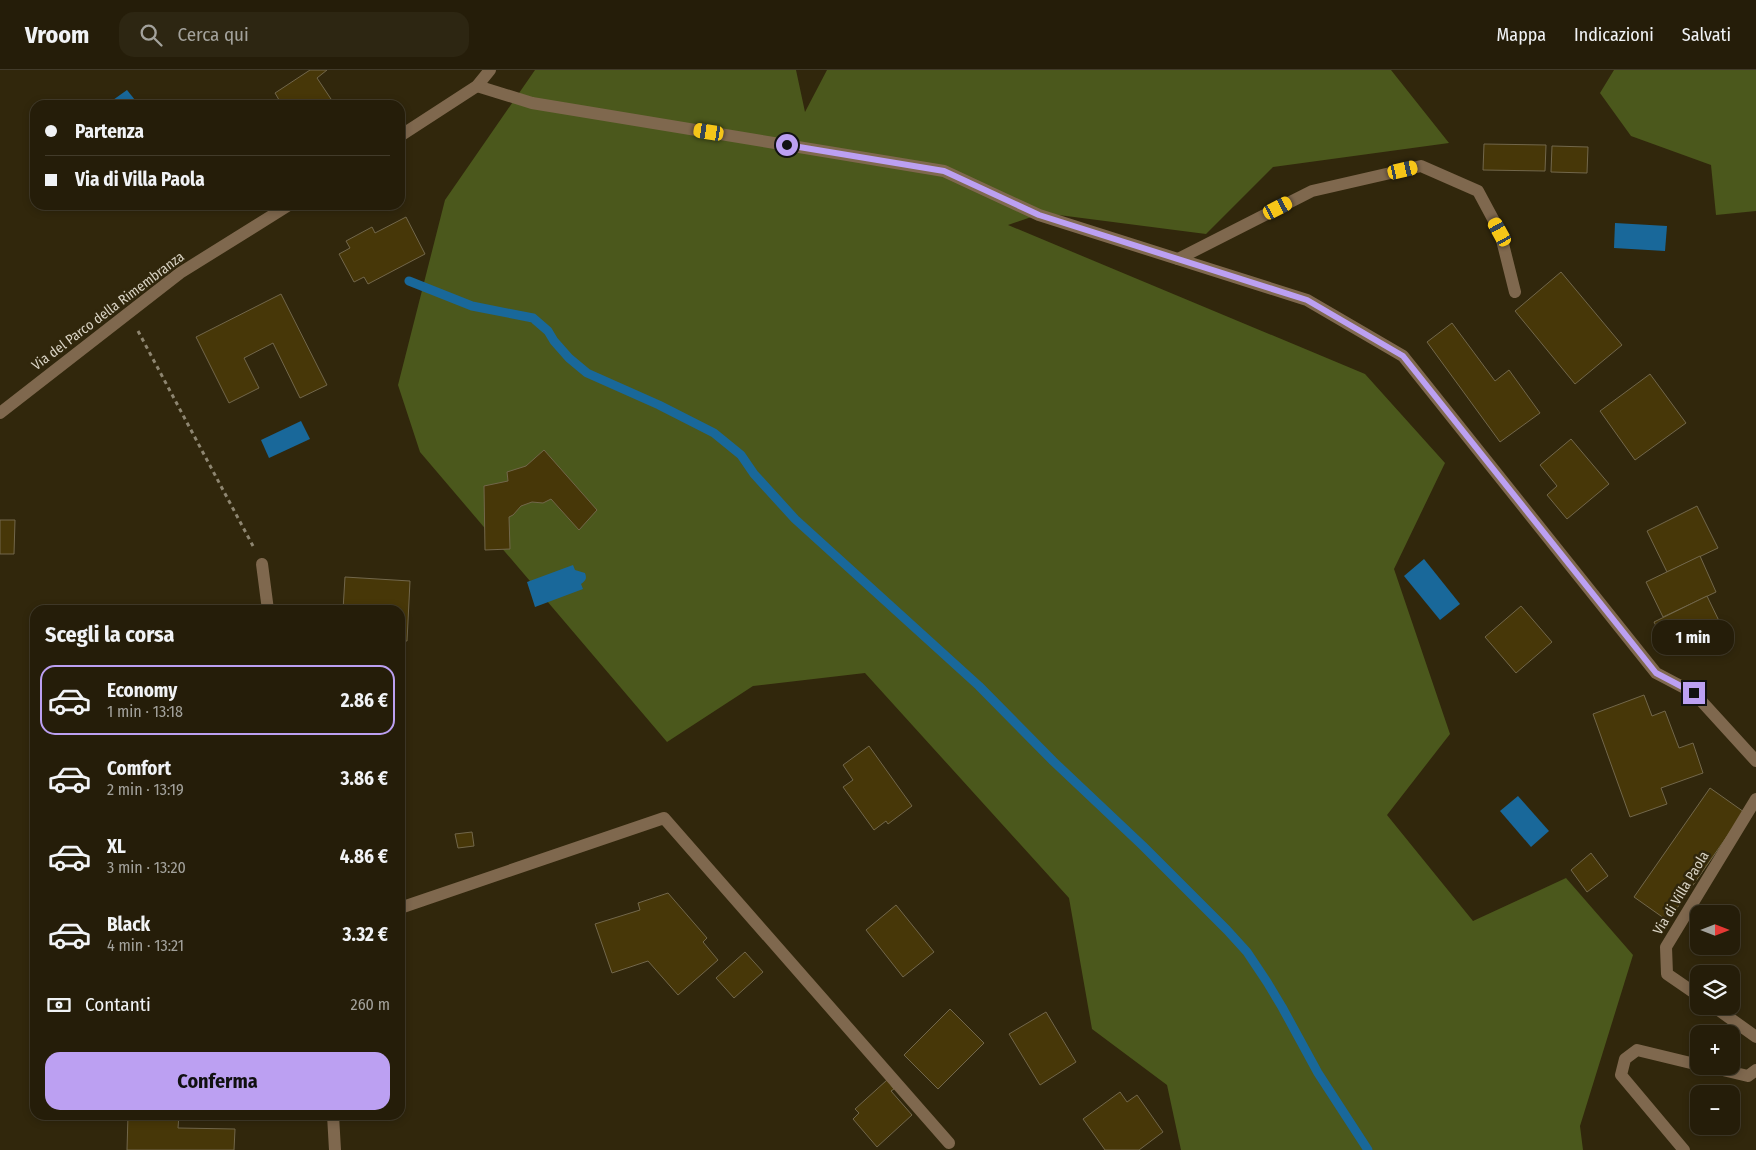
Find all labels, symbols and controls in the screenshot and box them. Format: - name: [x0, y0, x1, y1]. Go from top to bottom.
- search box: [119, 12, 469, 57]
- text: Vroom: [25, 21, 89, 49]
- icon: search: [137, 21, 165, 49]
- text: Cerca qui: [177, 23, 249, 46]
- text: Mappa: [1497, 24, 1546, 46]
- text: Indicazioni: [1574, 24, 1654, 46]
- text: Salvati: [1682, 24, 1731, 46]
- text: Partenza: [75, 120, 144, 143]
- car: [693, 122, 724, 142]
- route start: [776, 134, 798, 156]
- car: [1386, 159, 1419, 181]
- text: Via di Villa Paola: [75, 168, 205, 191]
- car: [1261, 195, 1294, 221]
- car: [1486, 215, 1513, 249]
- street label: Via del Parco della Rimembranza: [28, 248, 188, 374]
- callout: 1 min: [1653, 620, 1735, 656]
- text: Scegli la corsa: [45, 621, 175, 648]
- text: 1 min: [1676, 628, 1710, 647]
- icon: car: [47, 678, 92, 723]
- text: Economy: [107, 679, 177, 702]
- route end: [1683, 682, 1705, 704]
- text: 2.86 €: [341, 689, 388, 712]
- text: 1 min · 13:18: [107, 702, 183, 721]
- icon: car: [47, 756, 92, 801]
- text: Comfort: [107, 757, 171, 780]
- text: 3.86 €: [341, 767, 388, 790]
- text: 2 min · 13:19: [107, 780, 184, 799]
- icon: car: [47, 834, 92, 879]
- text: XL: [107, 835, 126, 858]
- text: 4.86 €: [340, 845, 388, 868]
- street label: Via di Villa Paola: [1649, 848, 1713, 938]
- text: 3 min · 13:20: [107, 858, 186, 877]
- north arrow: [1690, 905, 1740, 955]
- map controls: [1690, 905, 1740, 1135]
- icon: car: [47, 912, 92, 957]
- text: Black: [107, 913, 150, 936]
- text: 3.32 €: [343, 923, 388, 946]
- text: 4 min · 13:21: [107, 936, 184, 955]
- button: layers: [1690, 965, 1740, 1015]
- icon: cash: [45, 991, 73, 1019]
- text: Contanti: [85, 993, 151, 1016]
- text: 260 m: [351, 995, 390, 1014]
- button: +: [1690, 1025, 1740, 1075]
- button: Conferma: [45, 1052, 390, 1110]
- button: −: [1690, 1085, 1740, 1135]

